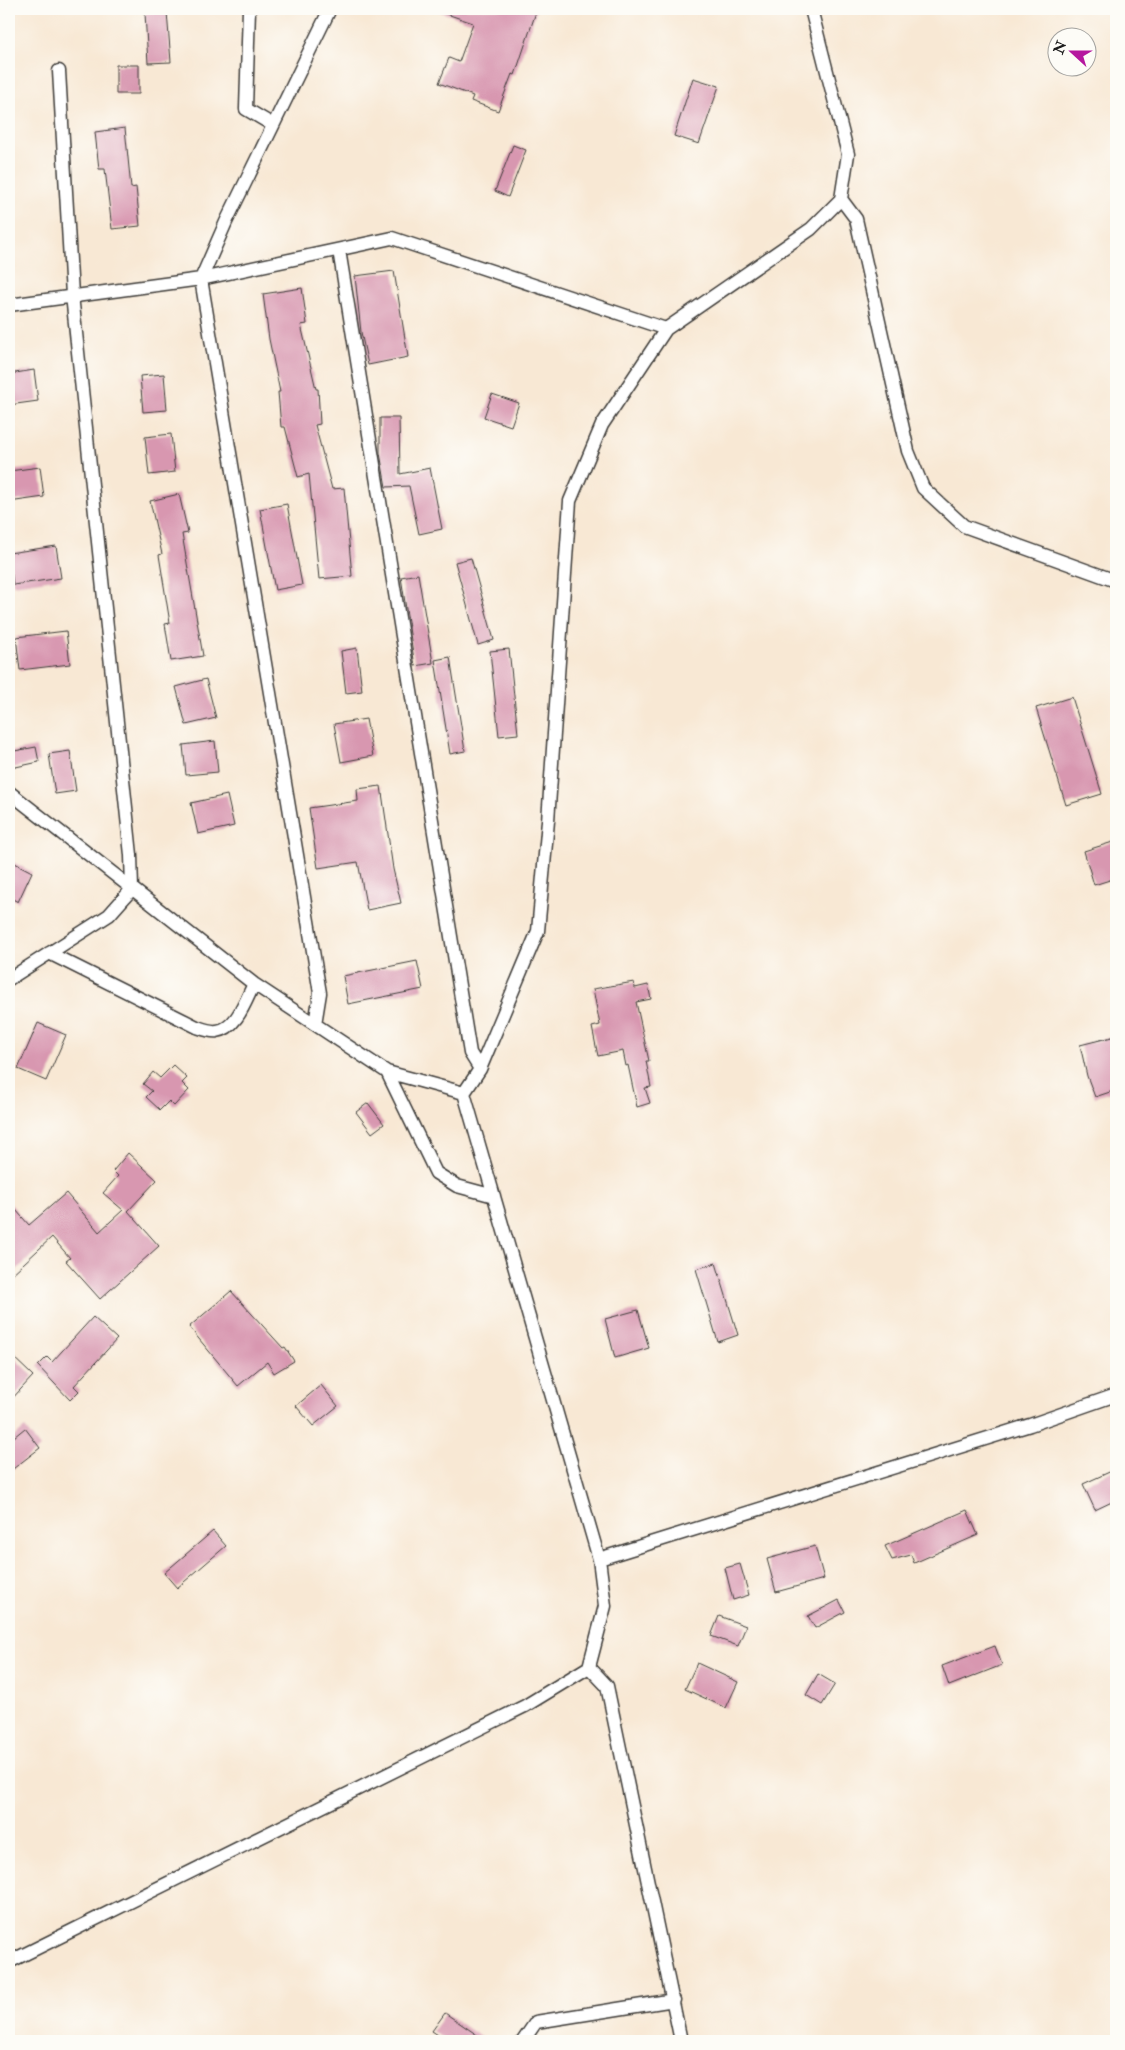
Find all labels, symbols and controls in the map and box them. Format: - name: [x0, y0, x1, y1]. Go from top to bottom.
- north arrow: [1048, 28, 1098, 78]
- text: N: [1050, 38, 1071, 57]

